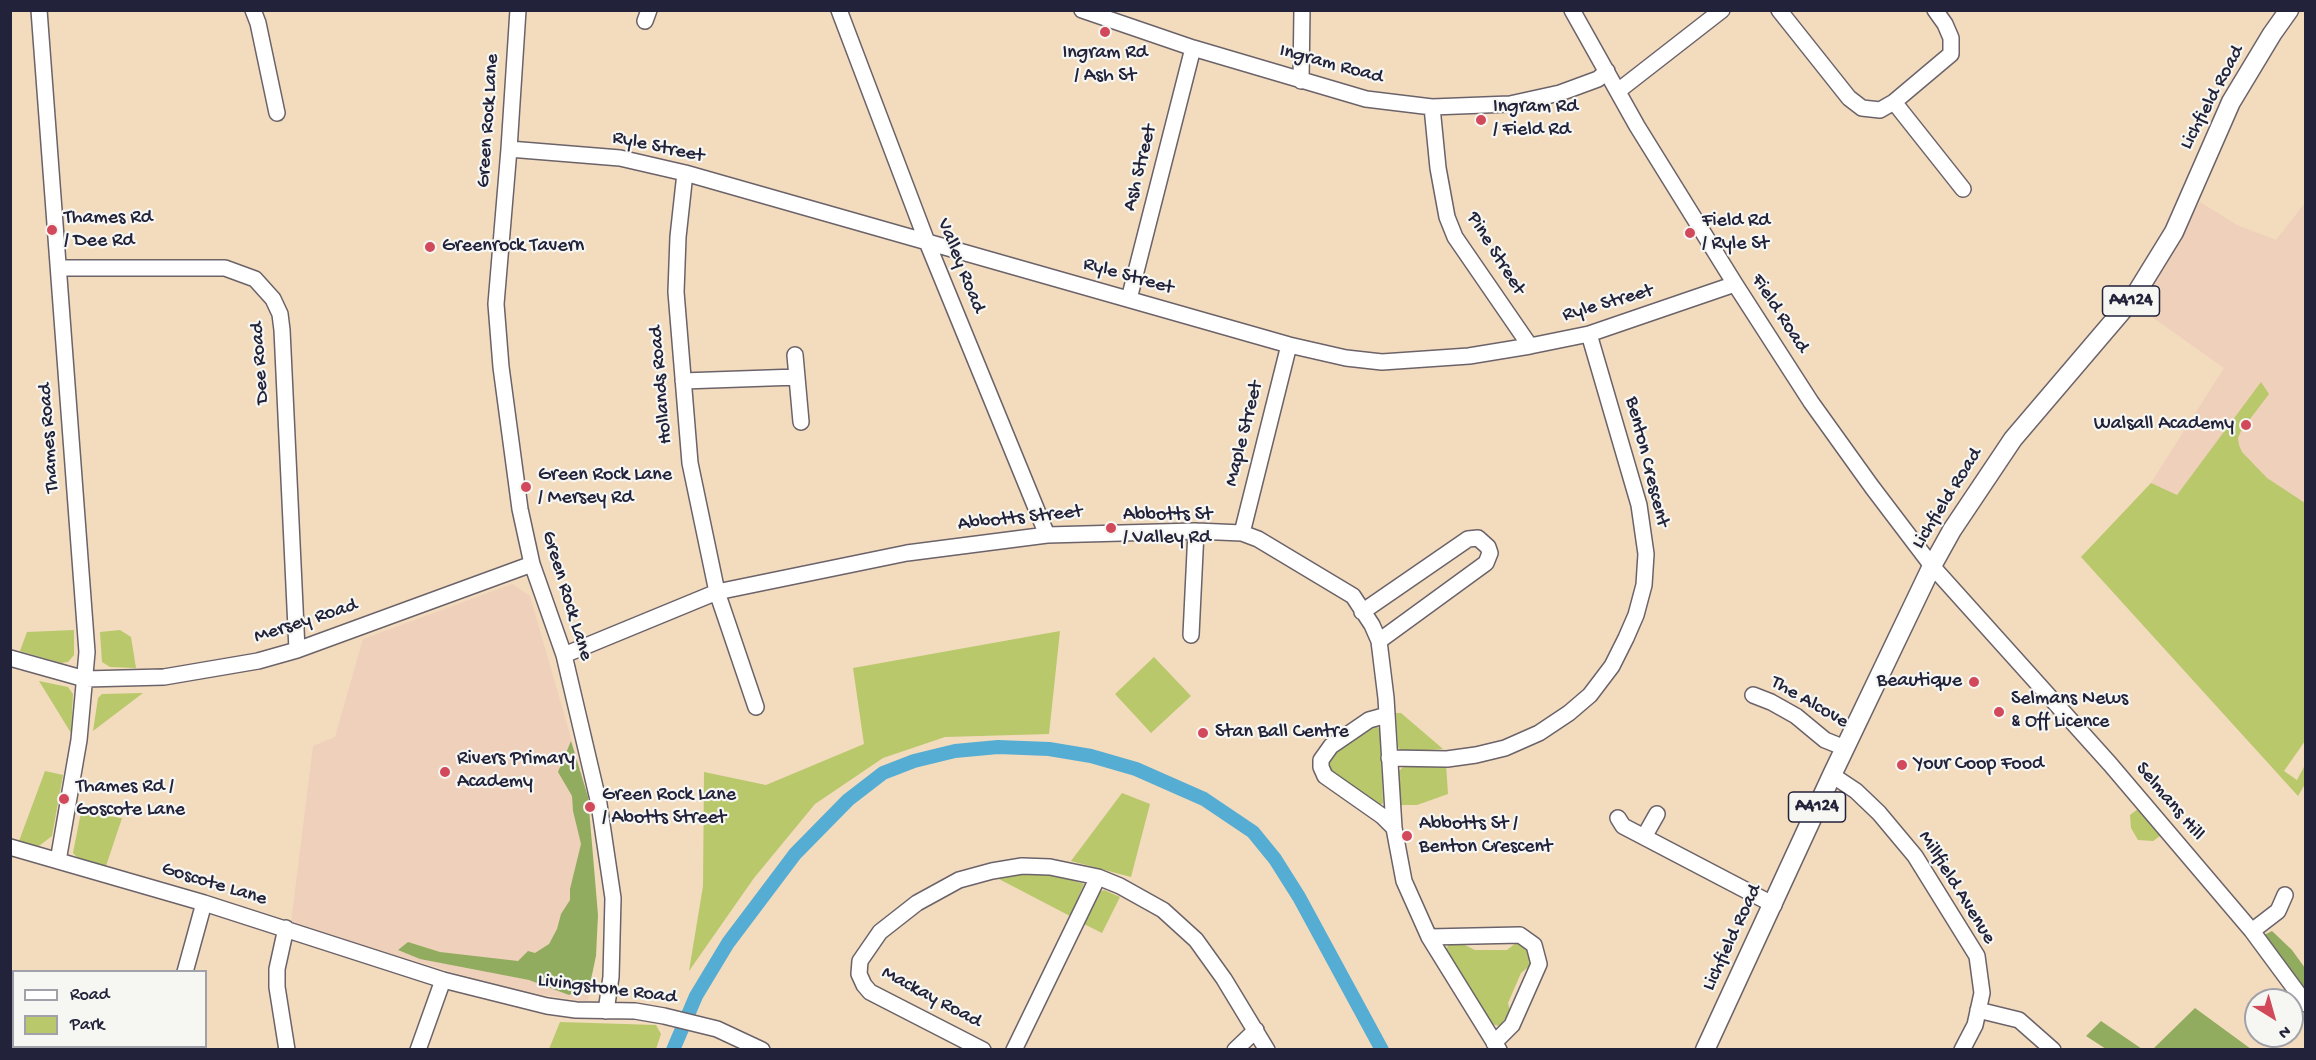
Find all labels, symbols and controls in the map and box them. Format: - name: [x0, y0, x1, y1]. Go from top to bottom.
- marker: Ingram Rd / Ash St: [1098, 25, 1112, 39]
- street label: Ingram Road: [1276, 40, 1386, 90]
- place label: Ingram Rd / Ash St: [1062, 42, 1148, 89]
- street label: Lichfield Road: [2176, 42, 2250, 154]
- street label: Green Rock Lane: [472, 53, 506, 189]
- place label: Ingram Rd / Field Rd: [1493, 96, 1578, 143]
- marker: Ingram Rd / Field Rd: [1474, 113, 1488, 127]
- street label: Ash Street: [1119, 122, 1163, 214]
- street label: Ryle Street: [610, 127, 706, 169]
- place label: Thames Rd / Dee Rd: [64, 207, 152, 254]
- street label: Pine Street: [1460, 208, 1530, 300]
- place label: Field Rd / Ryle St: [1702, 210, 1770, 257]
- street label: Valley Road: [930, 215, 990, 317]
- marker: Thames Rd / Dee Rd: [45, 223, 59, 237]
- marker: Field Rd / Ryle St: [1683, 226, 1697, 240]
- place label: Greenrock Tavern: [442, 235, 584, 259]
- marker: Greenrock Tavern: [423, 240, 437, 254]
- street label: Ryle Street: [1080, 253, 1176, 301]
- street label: Field Road: [1745, 270, 1813, 358]
- street label: Ryle Street: [1560, 280, 1656, 328]
- road number: A4124: [2102, 286, 2160, 316]
- street label: Dee Road: [246, 321, 276, 405]
- street label: Hollands Road: [645, 325, 679, 445]
- street label: Maple Street: [1220, 379, 1270, 489]
- street label: Thames Road: [34, 382, 66, 494]
- street label: Benton Crescent: [1618, 394, 1674, 530]
- place label: Walsall Academy: [2094, 413, 2234, 437]
- marker: Walsall Academy: [2239, 418, 2253, 432]
- street label: Lichfield Road: [1907, 444, 1989, 554]
- place label: Green Rock Lane / Mersey Rd: [538, 464, 672, 511]
- marker: Green Rock Lane / Mersey Rd: [519, 480, 533, 494]
- street label: Abbotts Street: [957, 501, 1083, 537]
- place label: Abbotts St / Valley Rd: [1123, 504, 1212, 551]
- marker: Abbotts St / Valley Rd: [1104, 521, 1118, 535]
- street label: Green Rock Lane: [535, 528, 597, 664]
- street label: Mersey Road: [251, 594, 361, 650]
- place label: Beautique: [1877, 670, 1962, 694]
- street label: The Alcove: [1766, 671, 1852, 735]
- marker: Beautique: [1967, 675, 1981, 689]
- place label: Selmans News & Off Licence: [2011, 688, 2128, 735]
- marker: Selmans News & Off Licence: [1992, 705, 2006, 719]
- place label: Stan Ball Centre: [1215, 721, 1349, 745]
- marker: Stan Ball Centre: [1196, 726, 1210, 740]
- place label: Rivers Primary Academy: [457, 748, 575, 795]
- place label: Your Coop Food: [1914, 753, 2044, 777]
- marker: Your Coop Food: [1895, 758, 1909, 772]
- street label: Selmans Hill: [2129, 758, 2209, 846]
- marker: Rivers Primary Academy: [438, 765, 452, 779]
- place label: Thames Rd / Goscote Lane: [76, 776, 185, 823]
- place label: Green Rock Lane / Abotts Street: [602, 784, 736, 831]
- marker: Thames Rd / Goscote Lane: [57, 792, 71, 806]
- road number: A4124: [1788, 792, 1846, 822]
- marker: Green Rock Lane / Abotts Street: [583, 800, 597, 814]
- place label: Abbotts St / Benton Crescent: [1419, 813, 1552, 860]
- street label: Millfield Avenue: [1912, 827, 2000, 949]
- marker: Abbotts St / Benton Crescent: [1400, 829, 1414, 843]
- street label: Goscote Lane: [158, 858, 270, 912]
- street label: Lichfield Road: [1698, 881, 1768, 995]
- street label: Mackay Road: [877, 962, 985, 1034]
- legend: [12, 970, 207, 1048]
- street label: Livingstone Road: [536, 970, 678, 1010]
- text: Road: [70, 985, 109, 1006]
- north arrow: [2244, 988, 2304, 1048]
- text: Park: [70, 1015, 104, 1036]
- text: N: [2274, 1020, 2294, 1042]

